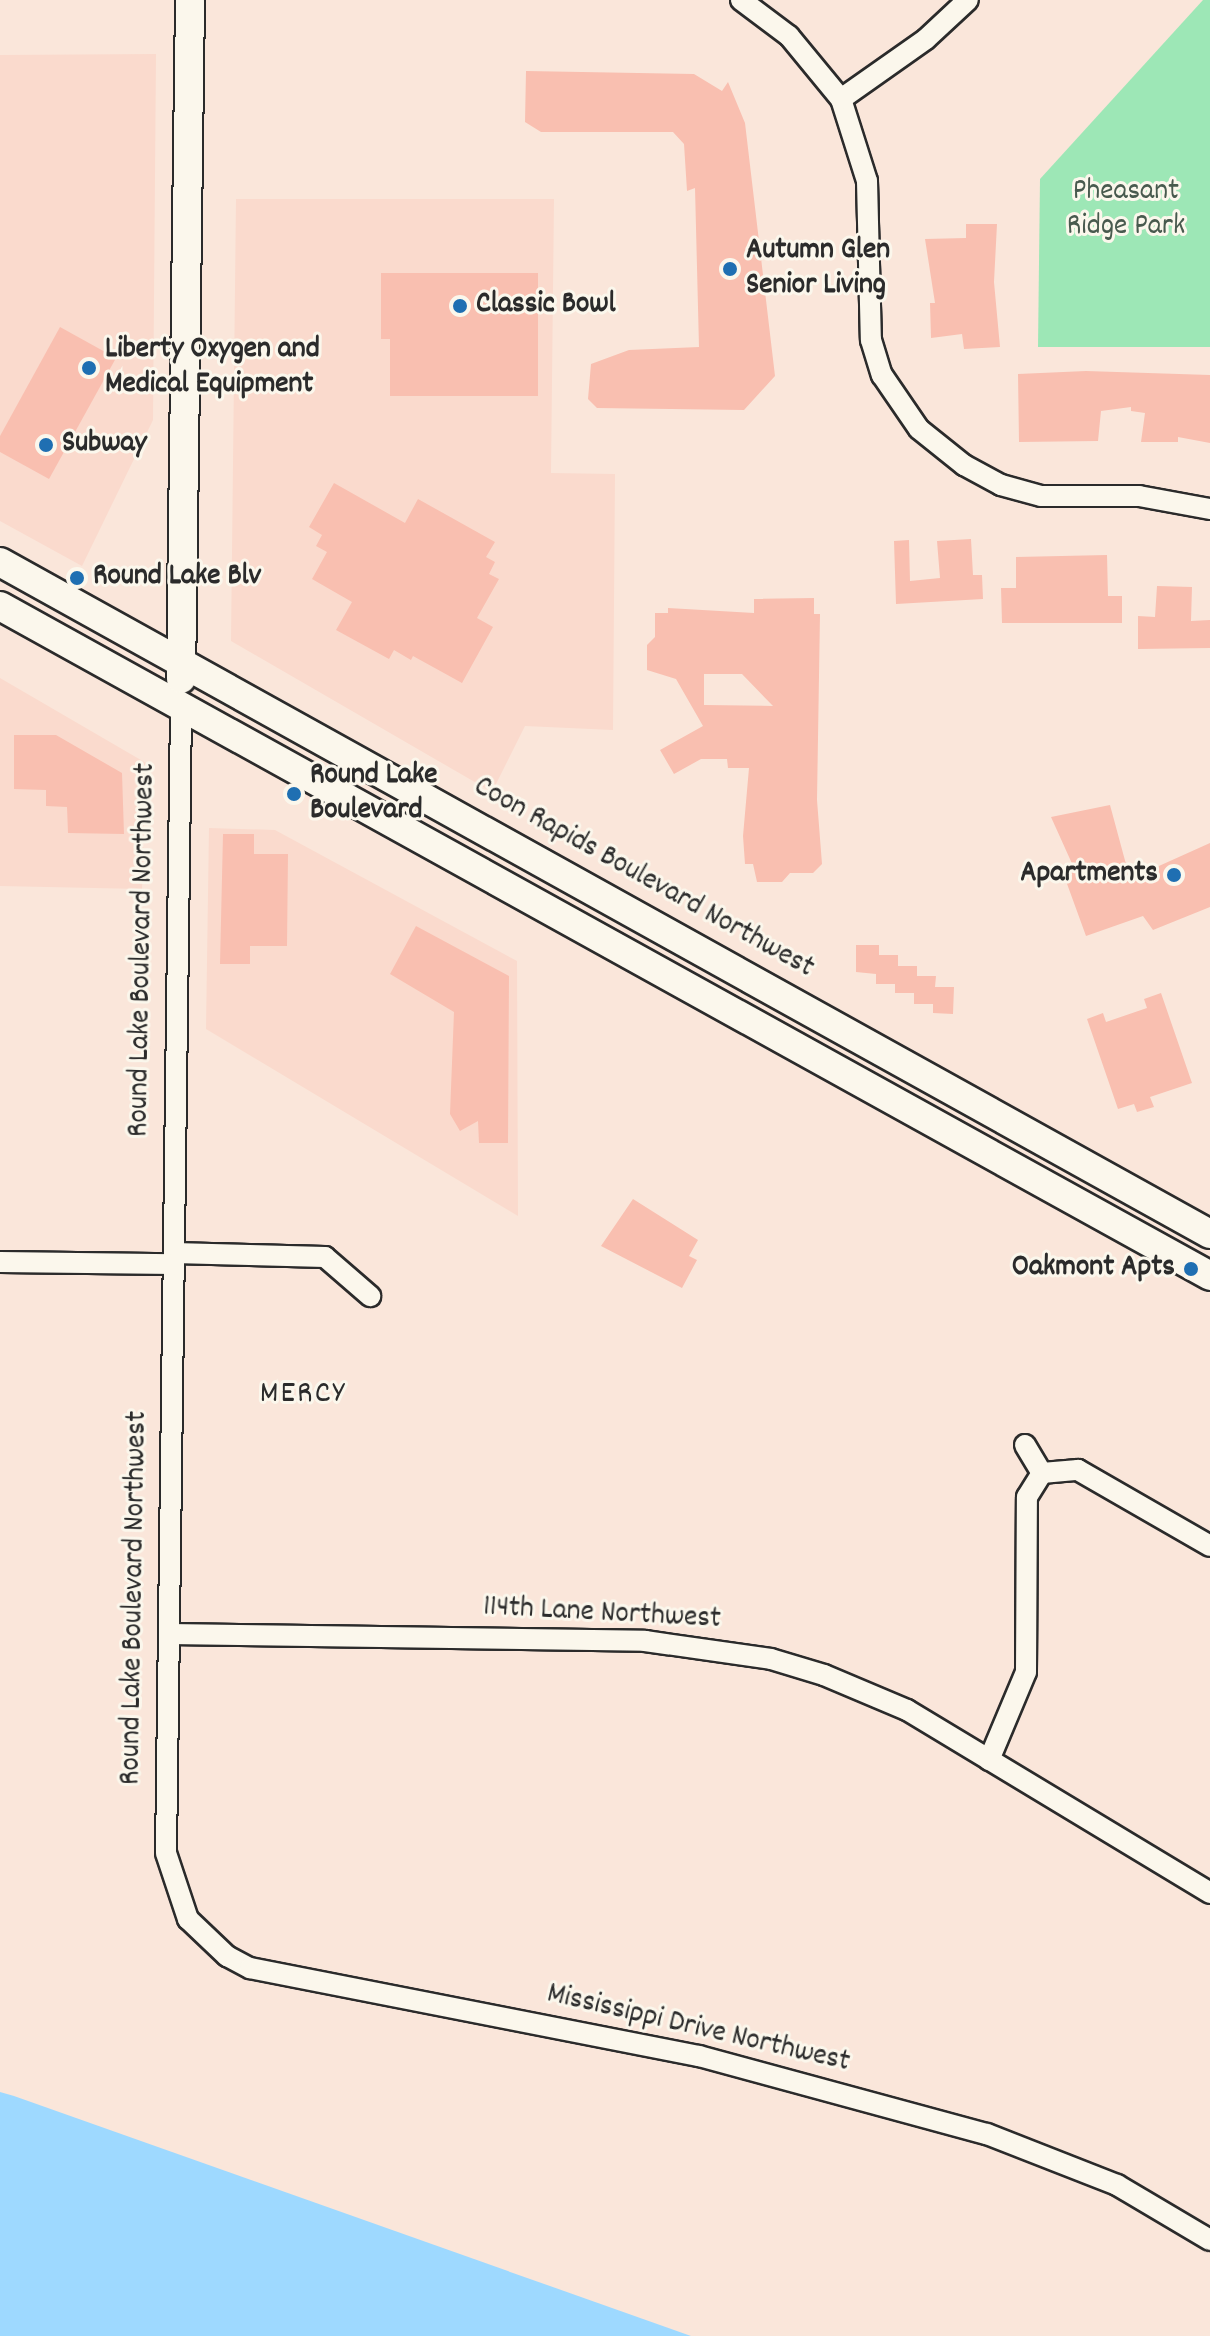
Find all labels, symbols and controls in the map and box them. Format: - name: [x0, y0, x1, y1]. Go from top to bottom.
- park label: Pheasant Ridge Park: [1067, 175, 1185, 246]
- place label: Autumn Glen Senior Living: [746, 234, 890, 304]
- marker: Autumn Glen Senior Living: [721, 260, 739, 278]
- place label: Classic Bowl: [476, 288, 616, 324]
- marker: Classic Bowl: [451, 297, 469, 315]
- place label: Liberty Oxygen and Medical Equipment: [105, 333, 320, 404]
- marker: Liberty Oxygen and Medical Equipment: [80, 359, 98, 377]
- place label: Subway: [62, 427, 147, 463]
- marker: Subway: [37, 436, 55, 454]
- place label: Round Lake Blv: [93, 560, 261, 596]
- marker: Round Lake Blv: [68, 569, 86, 587]
- place label: Round Lake Boulevard: [310, 759, 438, 830]
- street label: Round Lake Boulevard Northwest: [123, 763, 165, 1137]
- street label: Coon Rapids Boulevard Northwest: [467, 770, 819, 988]
- marker: Round Lake Boulevard: [285, 785, 303, 803]
- place label: Apartments: [1020, 857, 1158, 893]
- marker: Apartments: [1165, 866, 1183, 884]
- place label: Oakmont Apts: [1012, 1251, 1175, 1287]
- marker: Oakmont Apts: [1182, 1260, 1200, 1278]
- district label: MERCY: [260, 1376, 346, 1414]
- street label: Round Lake Boulevard Northwest: [115, 1411, 157, 1785]
- street label: 114th Lane Northwest: [482, 1591, 722, 1639]
- street label: Mississippi Drive Northwest: [543, 1978, 853, 2082]

